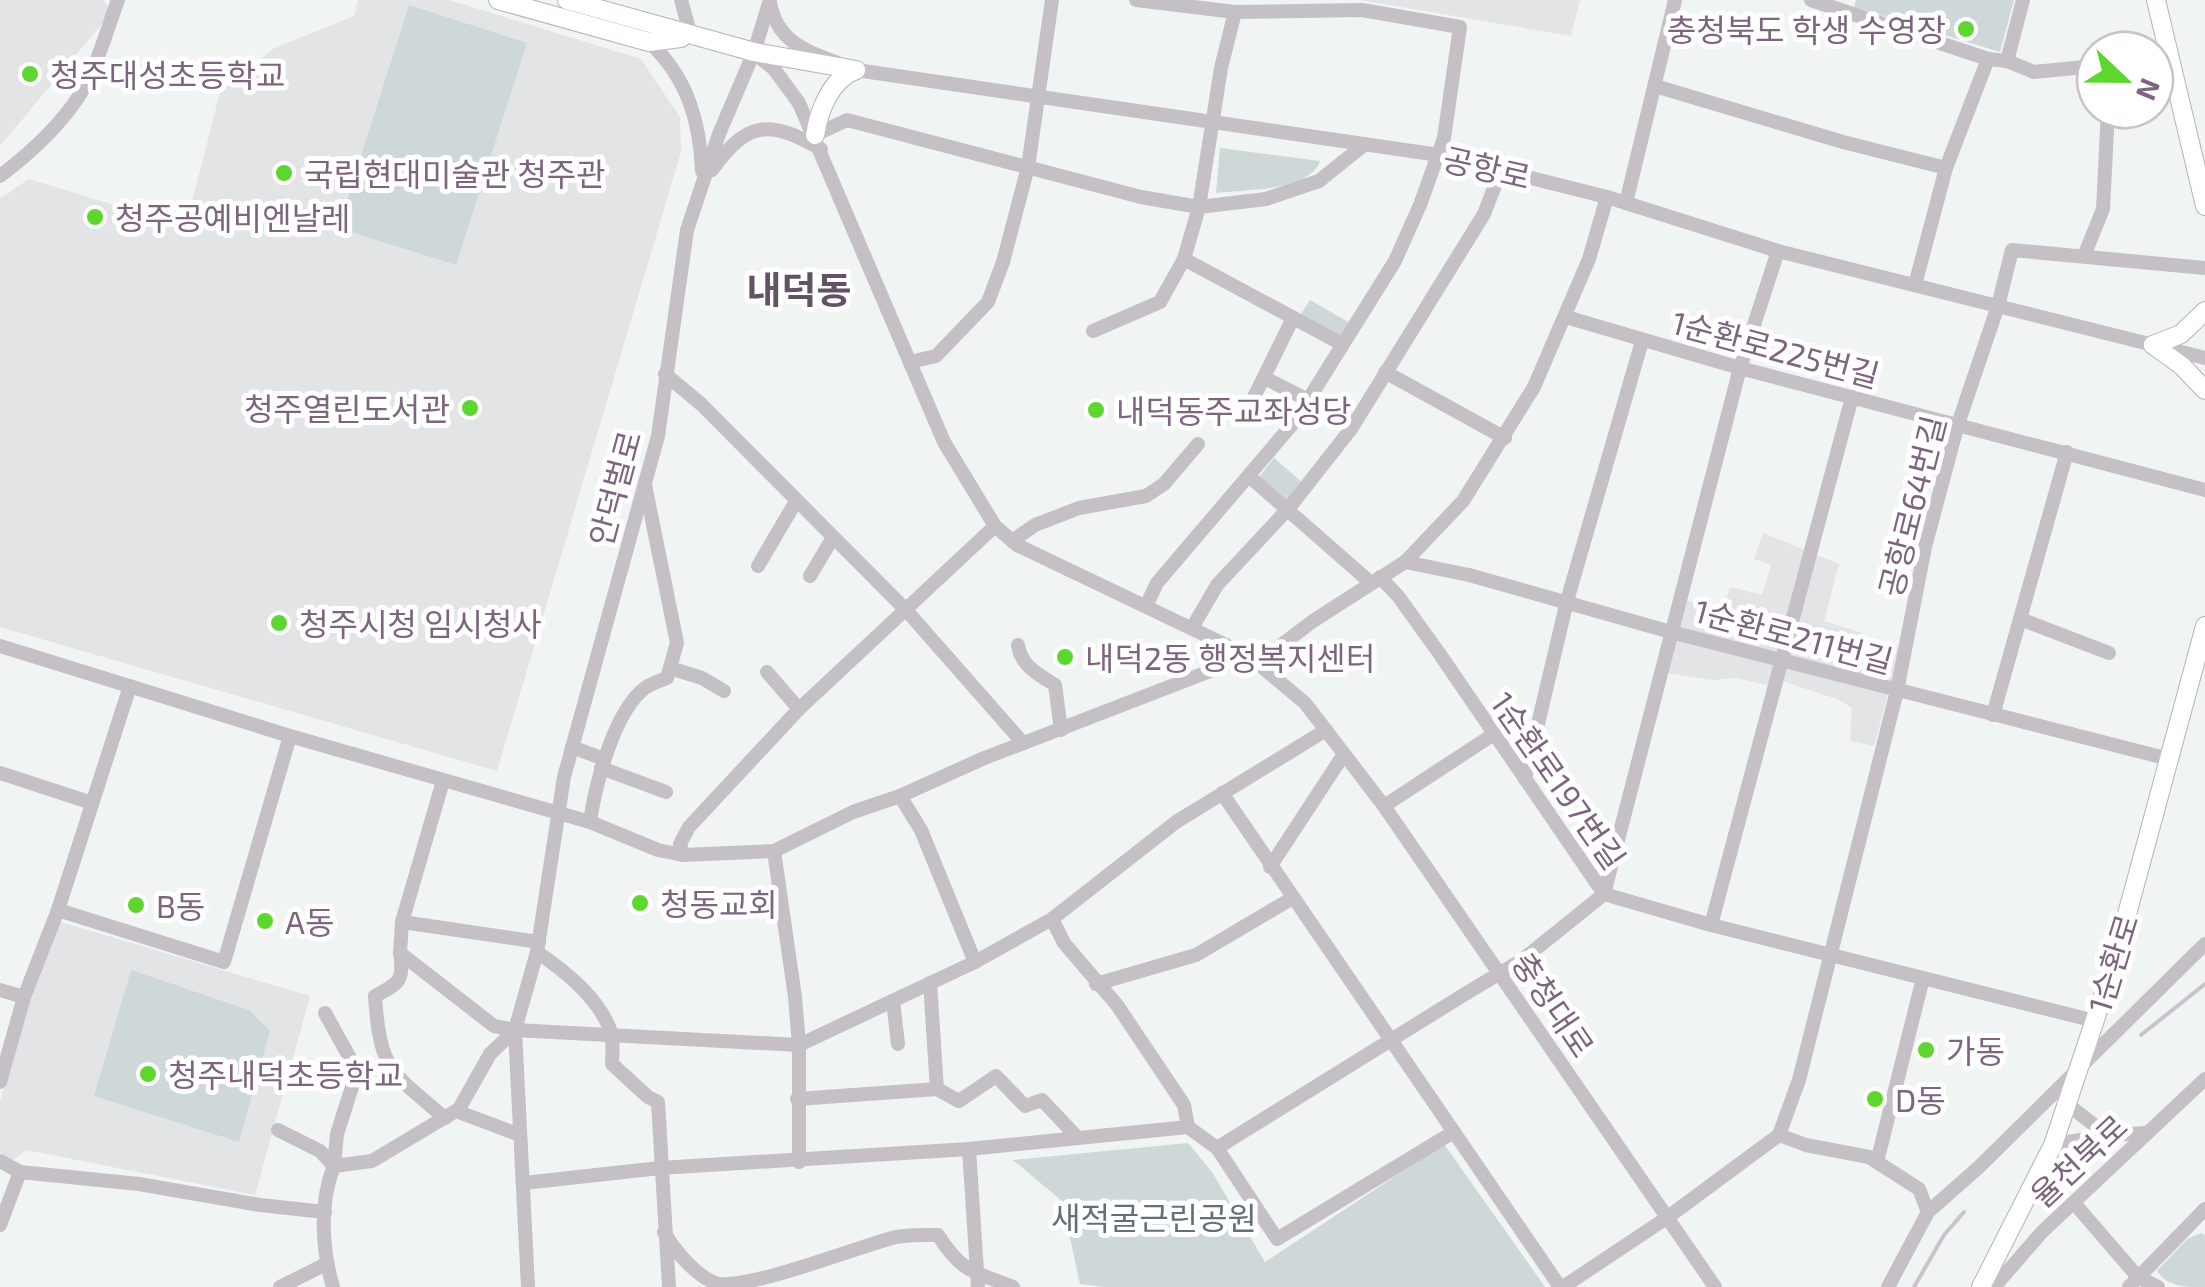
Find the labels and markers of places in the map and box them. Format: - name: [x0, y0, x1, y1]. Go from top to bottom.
- place label: 충청북도 학생 수영장: [1667, 10, 1946, 48]
- marker: 충청북도 학생 수영장: [1955, 18, 1977, 40]
- place label: 청주대성초등학교: [50, 55, 286, 93]
- marker: 청주대성초등학교: [19, 63, 41, 85]
- place label: 국립현대미술관 청주관: [304, 154, 606, 192]
- marker: 국립현대미술관 청주관: [273, 162, 295, 184]
- place label: 청주공예비엔날레: [115, 198, 351, 236]
- marker: 청주공예비엔날레: [84, 206, 106, 228]
- place label: 청주열린도서관: [244, 389, 450, 427]
- place label: 내덕동주교좌성당: [1116, 391, 1352, 429]
- marker: 청주열린도서관: [459, 397, 481, 419]
- marker: 내덕동주교좌성당: [1085, 399, 1107, 421]
- place label: 청주시청 임시청사: [299, 604, 542, 642]
- marker: 청주시청 임시청사: [268, 612, 290, 634]
- place label: 내덕2동 행정복지센터: [1085, 638, 1375, 676]
- marker: 내덕2동 행정복지센터: [1054, 646, 1076, 668]
- place label: 청동교회: [660, 884, 778, 922]
- place label: B동: [156, 886, 205, 924]
- marker: 청동교회: [629, 892, 651, 914]
- marker: B동: [125, 894, 147, 916]
- place label: A동: [285, 902, 334, 940]
- marker: A동: [254, 910, 276, 932]
- place label: 가동: [1946, 1031, 2005, 1069]
- marker: 가동: [1915, 1039, 1937, 1061]
- place label: 청주내덕초등학교: [168, 1055, 404, 1093]
- marker: 청주내덕초등학교: [137, 1063, 159, 1085]
- place label: D동: [1895, 1080, 1946, 1118]
- marker: D동: [1864, 1088, 1886, 1110]

